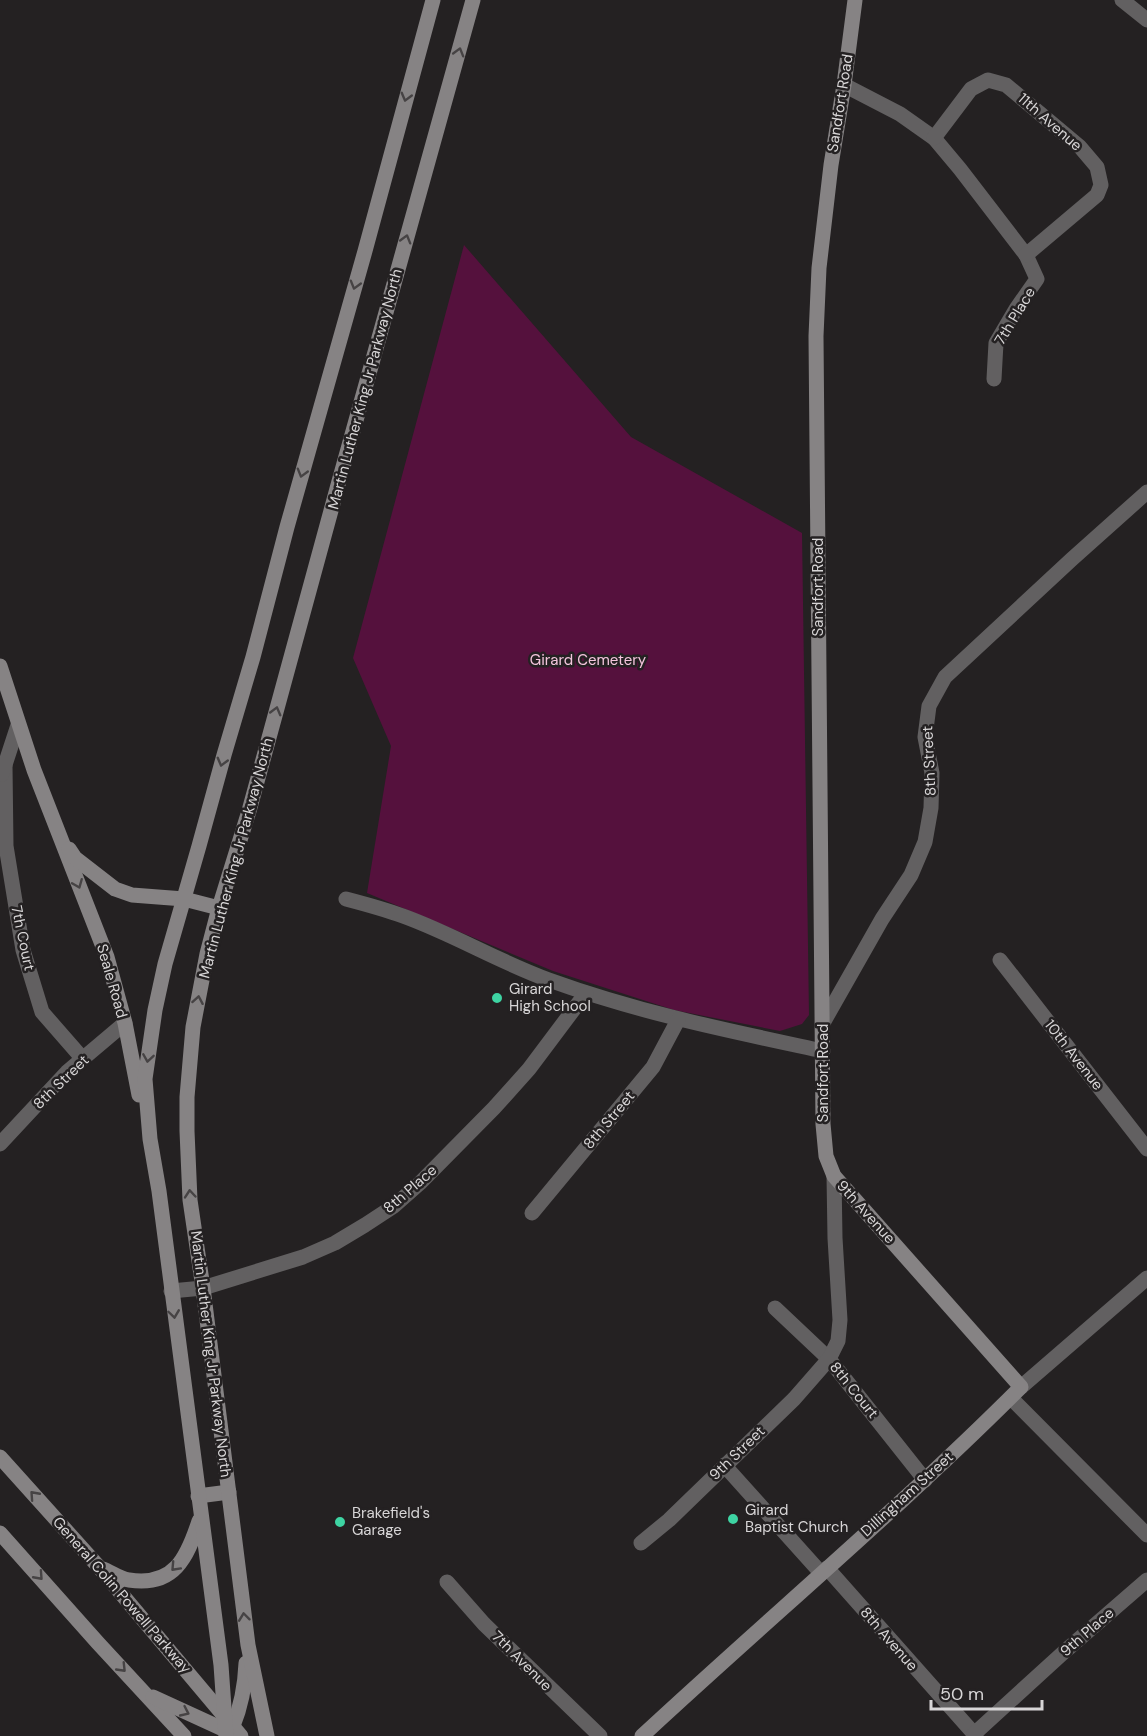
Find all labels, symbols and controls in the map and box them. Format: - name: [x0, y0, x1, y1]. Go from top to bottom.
- one-way arrow: [452, 47, 464, 58]
- street label: Sandfort Road: [822, 53, 858, 153]
- street label: 11th Avenue: [1014, 89, 1086, 155]
- one-way arrow: [401, 91, 413, 102]
- one-way arrow: [399, 235, 412, 245]
- street label: Martin Luther King Jr Parkway North: [323, 267, 407, 511]
- one-way arrow: [350, 279, 362, 290]
- street label: 7th Place: [990, 284, 1040, 348]
- one-way arrow: [297, 467, 309, 478]
- street label: Sandfort Road: [808, 538, 828, 636]
- park label: Girard Cemetery: [530, 650, 647, 670]
- one-way arrow: [269, 706, 282, 716]
- street label: 8th Street: [917, 725, 941, 797]
- street label: Martin Luther King Jr Parkway North: [194, 736, 278, 980]
- one-way arrow: [216, 757, 229, 767]
- one-way arrow: [71, 877, 83, 888]
- street label: 7th Court: [6, 904, 40, 973]
- street label: Seale Road: [92, 942, 132, 1020]
- place label: Girard High School: [509, 979, 591, 1016]
- marker: Girard High School: [490, 991, 504, 1005]
- one-way arrow: [191, 995, 204, 1005]
- street label: 10th Avenue: [1040, 1016, 1108, 1094]
- street label: Sandfort Road: [813, 1024, 833, 1122]
- street label: 8th Street: [29, 1050, 93, 1114]
- one-way arrow: [142, 1054, 154, 1063]
- street label: 8th Street: [579, 1087, 639, 1153]
- street label: 8th Place: [379, 1160, 441, 1218]
- street label: 9th Avenue: [832, 1176, 900, 1248]
- one-way arrow: [183, 1190, 196, 1199]
- street label: Martin Luther King Jr Parkway North: [186, 1230, 236, 1478]
- one-way arrow: [168, 1310, 180, 1319]
- street label: 8th Court: [825, 1358, 883, 1423]
- street label: 9th Street: [705, 1421, 769, 1485]
- street label: Dillingham Street: [857, 1447, 958, 1541]
- one-way arrow: [30, 1491, 41, 1502]
- place label: Girard Baptist Church: [745, 1500, 848, 1537]
- place label: Brakefield's Garage: [352, 1503, 430, 1540]
- street label: General Colin Powell Parkway: [48, 1512, 196, 1678]
- marker: Girard Baptist Church: [726, 1512, 740, 1526]
- marker: Brakefield's Garage: [333, 1515, 347, 1529]
- one-way arrow: [171, 1560, 182, 1570]
- one-way arrow: [32, 1569, 43, 1580]
- street label: 8th Avenue: [856, 1603, 922, 1675]
- street label: 9th Place: [1056, 1603, 1118, 1661]
- one-way arrow: [238, 1612, 251, 1621]
- street label: 7th Avenue: [488, 1627, 556, 1695]
- one-way arrow: [115, 1661, 126, 1672]
- scale bar: [931, 1673, 1042, 1711]
- text: 50 m: [940, 1682, 984, 1706]
- one-way arrow: [179, 1705, 190, 1717]

